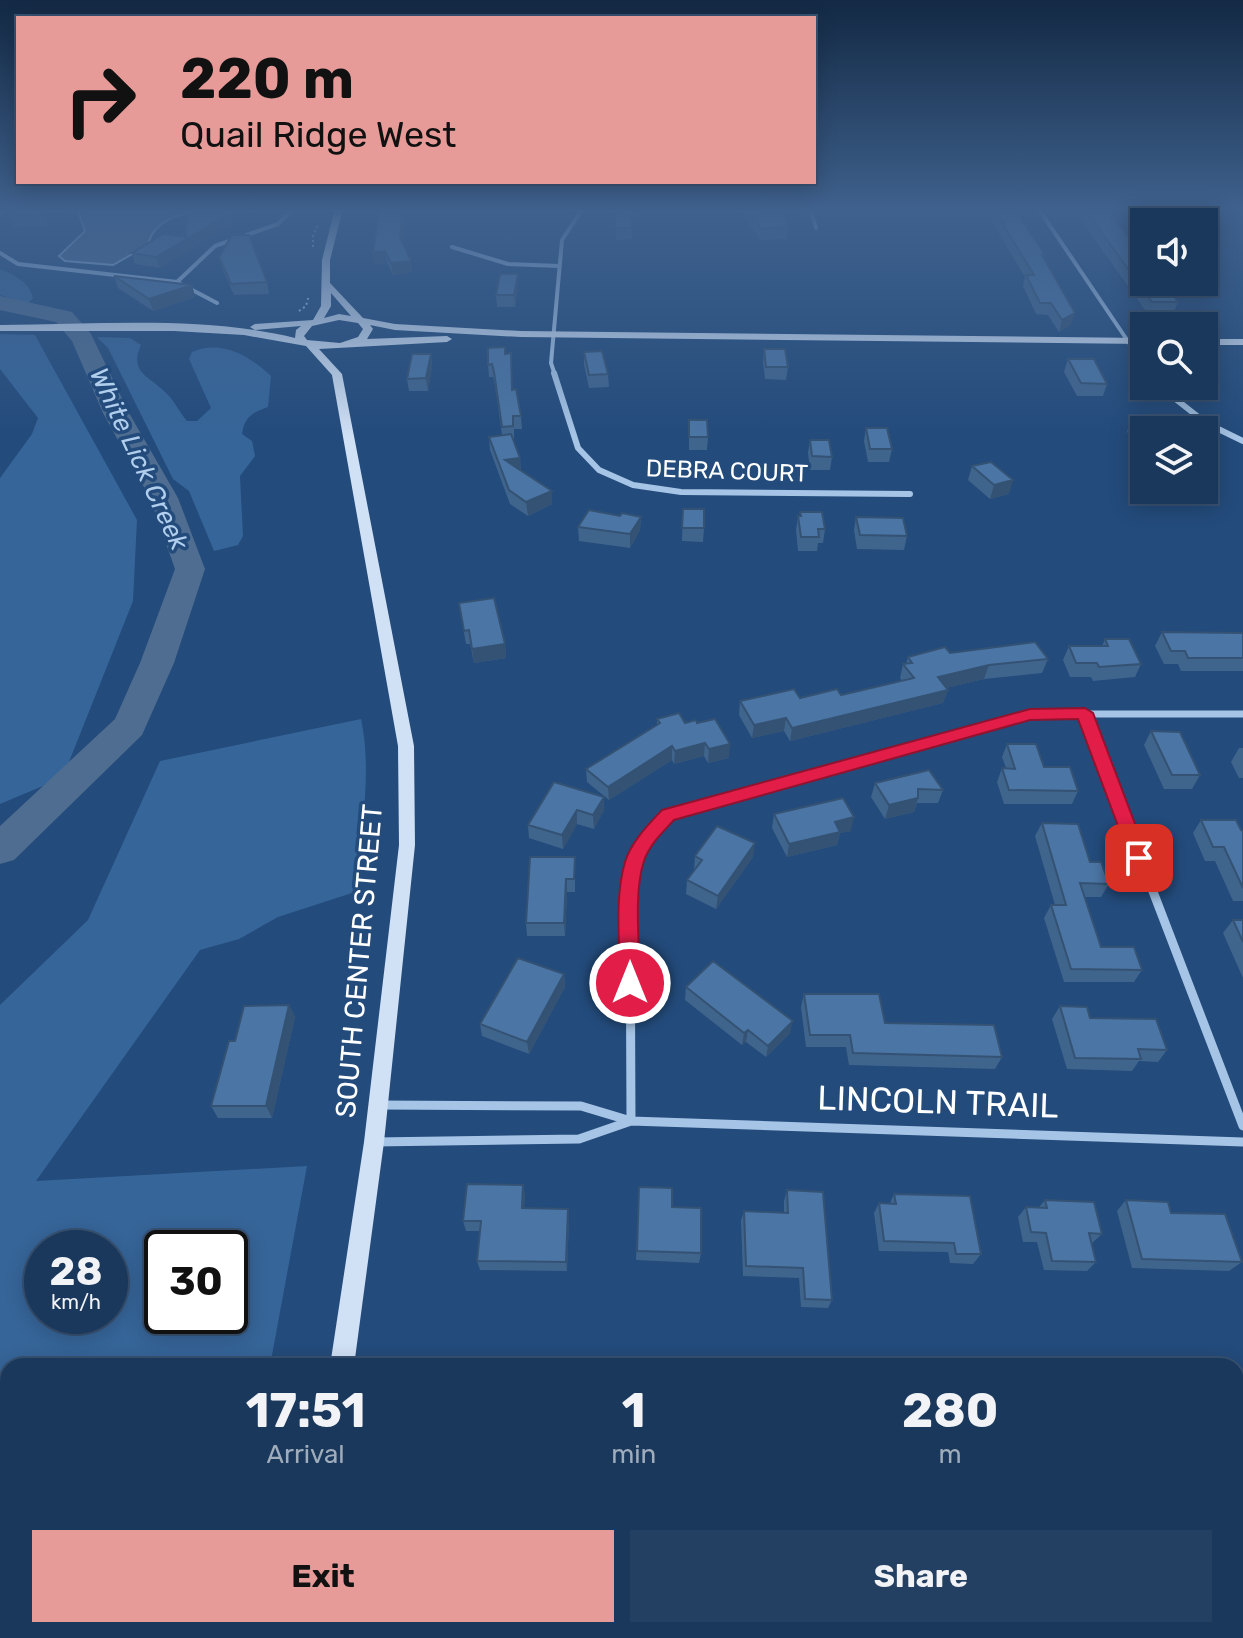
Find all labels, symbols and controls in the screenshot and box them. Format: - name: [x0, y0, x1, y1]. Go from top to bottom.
- text: 220 m: [180, 46, 354, 112]
- icon: right: [48, 48, 152, 152]
- text: Quail Ridge West: [180, 113, 456, 156]
- map controls: [1130, 208, 1218, 504]
- button: sound: [1130, 208, 1218, 296]
- button: search: [1130, 312, 1218, 400]
- water label: White Lick Creek: [83, 363, 195, 556]
- button: layers: [1130, 416, 1218, 504]
- street label: DEBRA COURT: [645, 454, 809, 488]
- street label: SOUTH CENTER STREET: [329, 803, 389, 1119]
- pin: [1105, 824, 1173, 892]
- icon: arrive: [1117, 836, 1161, 880]
- position arrow: [588, 941, 672, 1025]
- street label: LINCOLN TRAIL: [817, 1077, 1059, 1127]
- speed limit sign: 30: [144, 1230, 248, 1334]
- text: 28: [49, 1248, 103, 1295]
- text: km/h: [51, 1290, 101, 1314]
- text: 17:51: [246, 1382, 366, 1439]
- text: 1: [622, 1382, 646, 1439]
- text: 280: [902, 1382, 998, 1439]
- text: Arrival: [267, 1439, 345, 1470]
- text: min: [611, 1439, 656, 1470]
- text: m: [939, 1439, 962, 1470]
- button: Exit: [32, 1530, 614, 1622]
- button: Share: [630, 1530, 1212, 1622]

